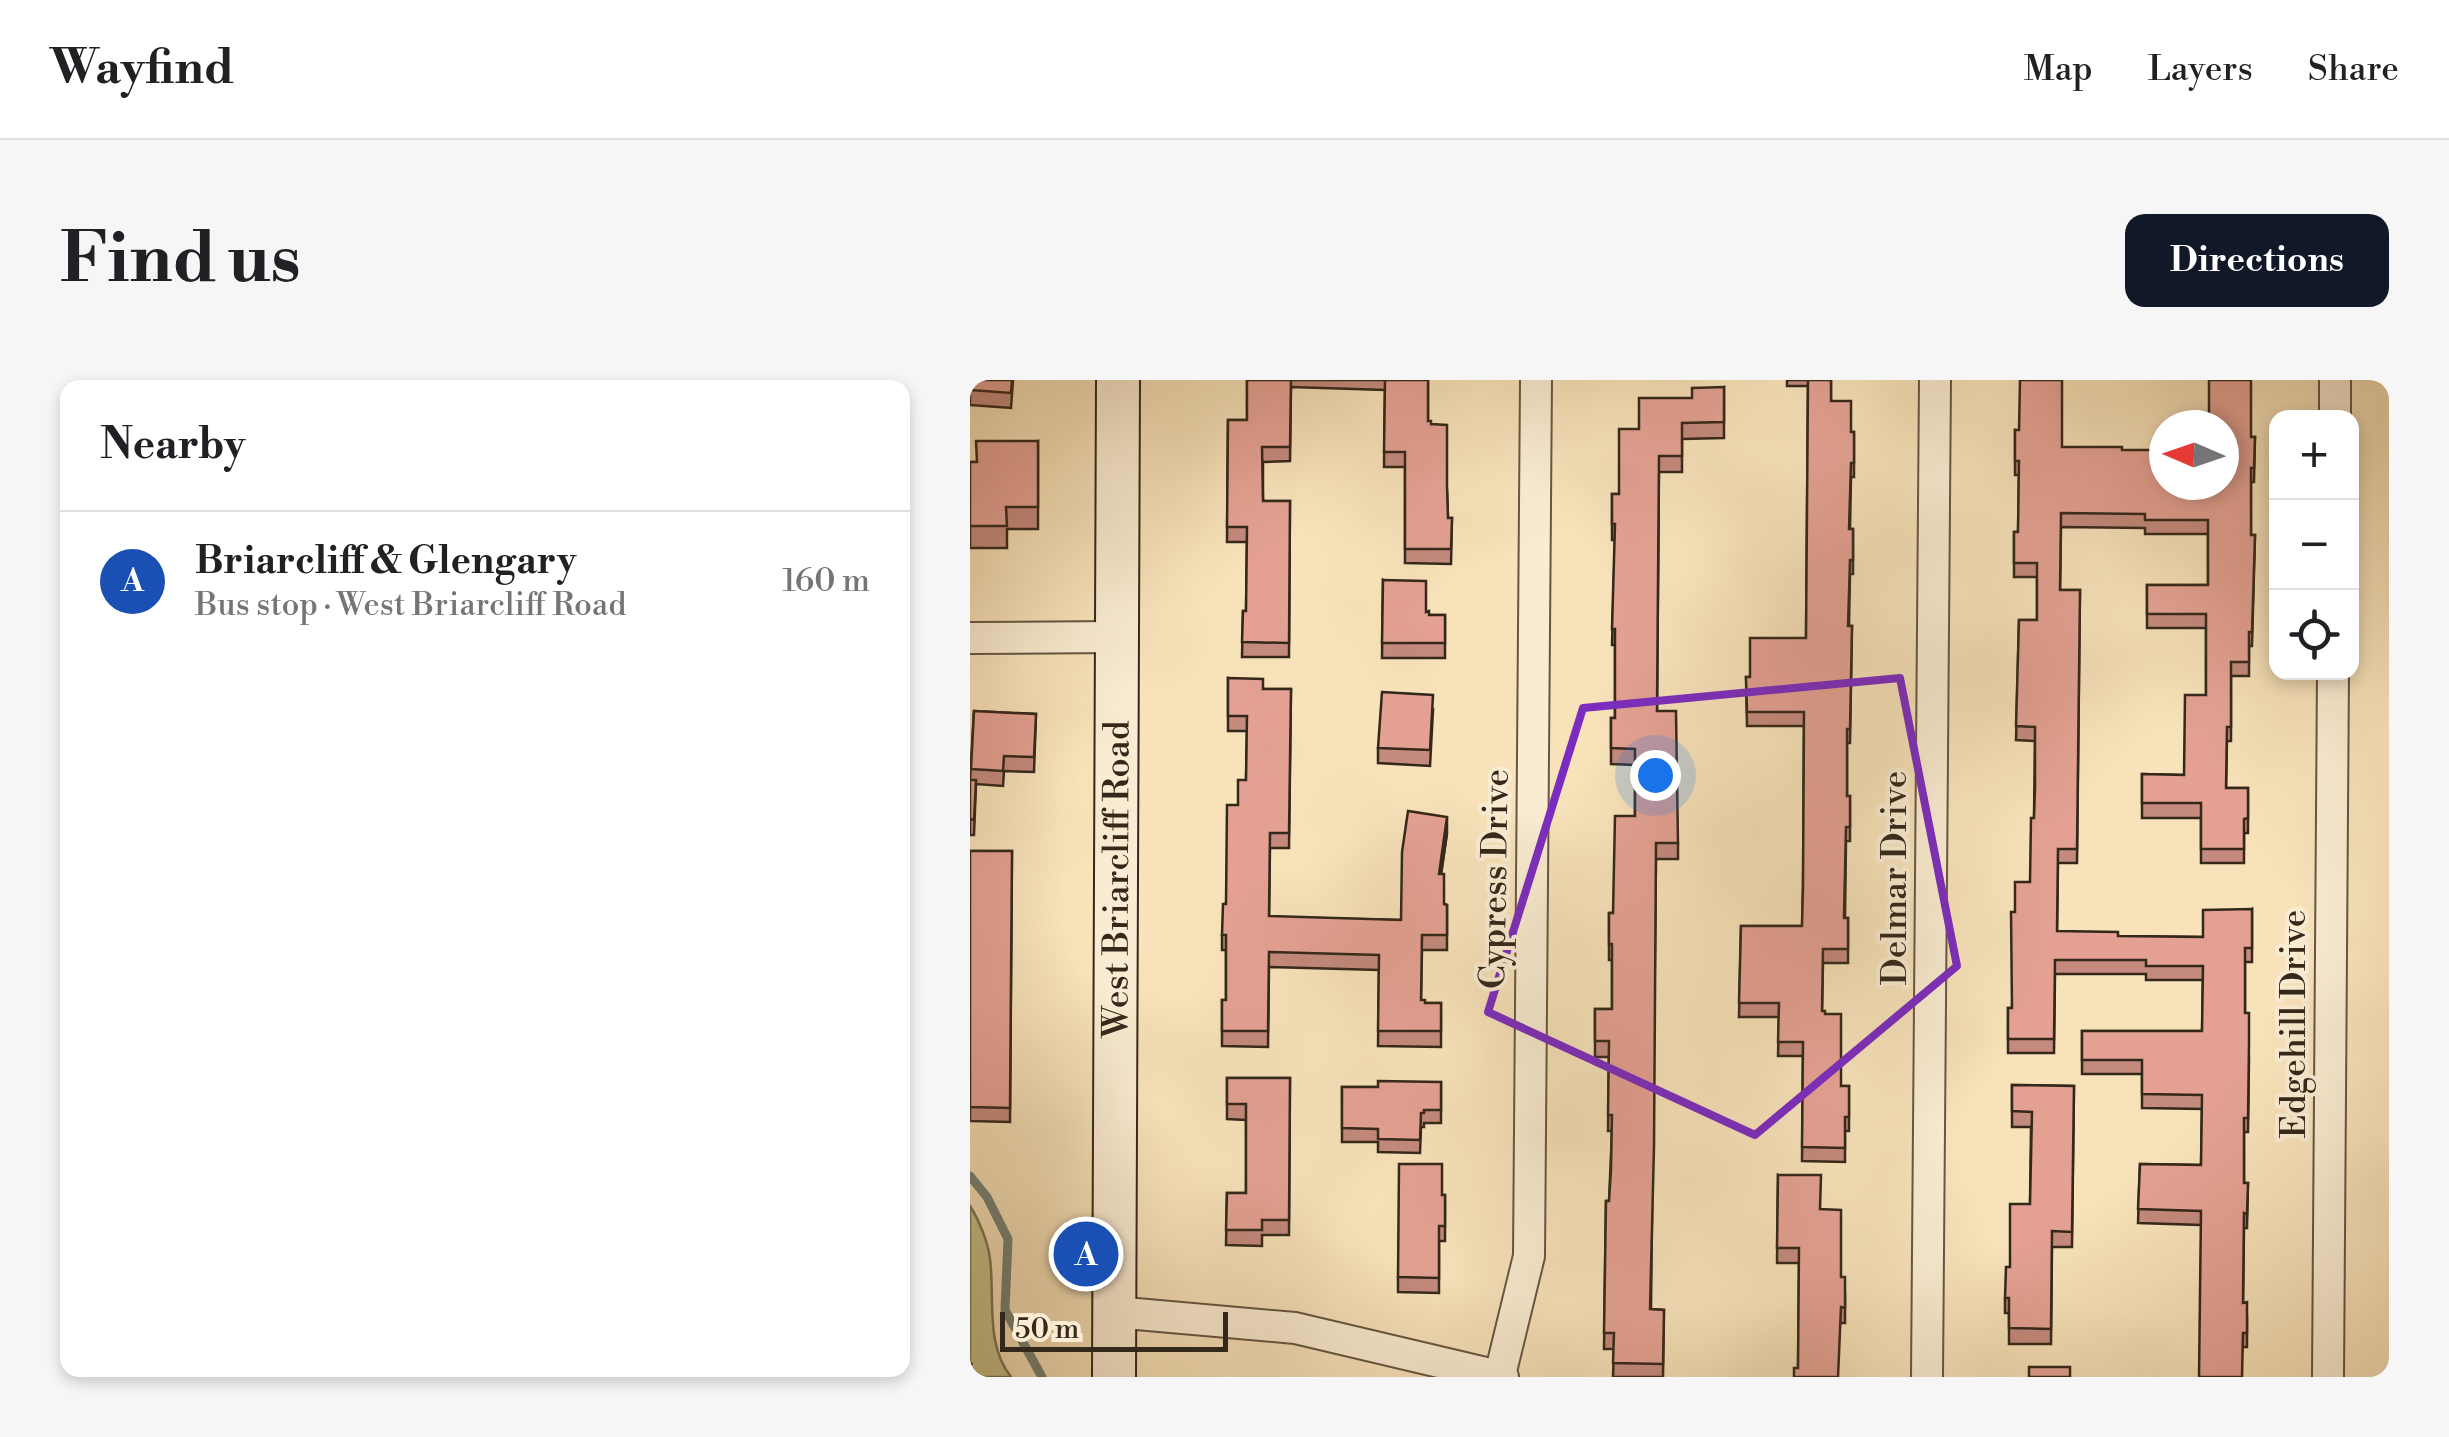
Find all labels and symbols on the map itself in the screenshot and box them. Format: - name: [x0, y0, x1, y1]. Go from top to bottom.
- north arrow: [2149, 410, 2239, 500]
- street label: West Briarcliff Road: [1095, 720, 1140, 1039]
- your location: [1630, 750, 1681, 801]
- street label: Cypress Drive: [1472, 769, 1519, 989]
- street label: Delmar Drive: [1874, 770, 1917, 986]
- street label: Edgehill Drive: [2273, 910, 2316, 1138]
- pin: A: [1054, 1216, 1118, 1292]
- scale bar: [1000, 1307, 1228, 1351]

